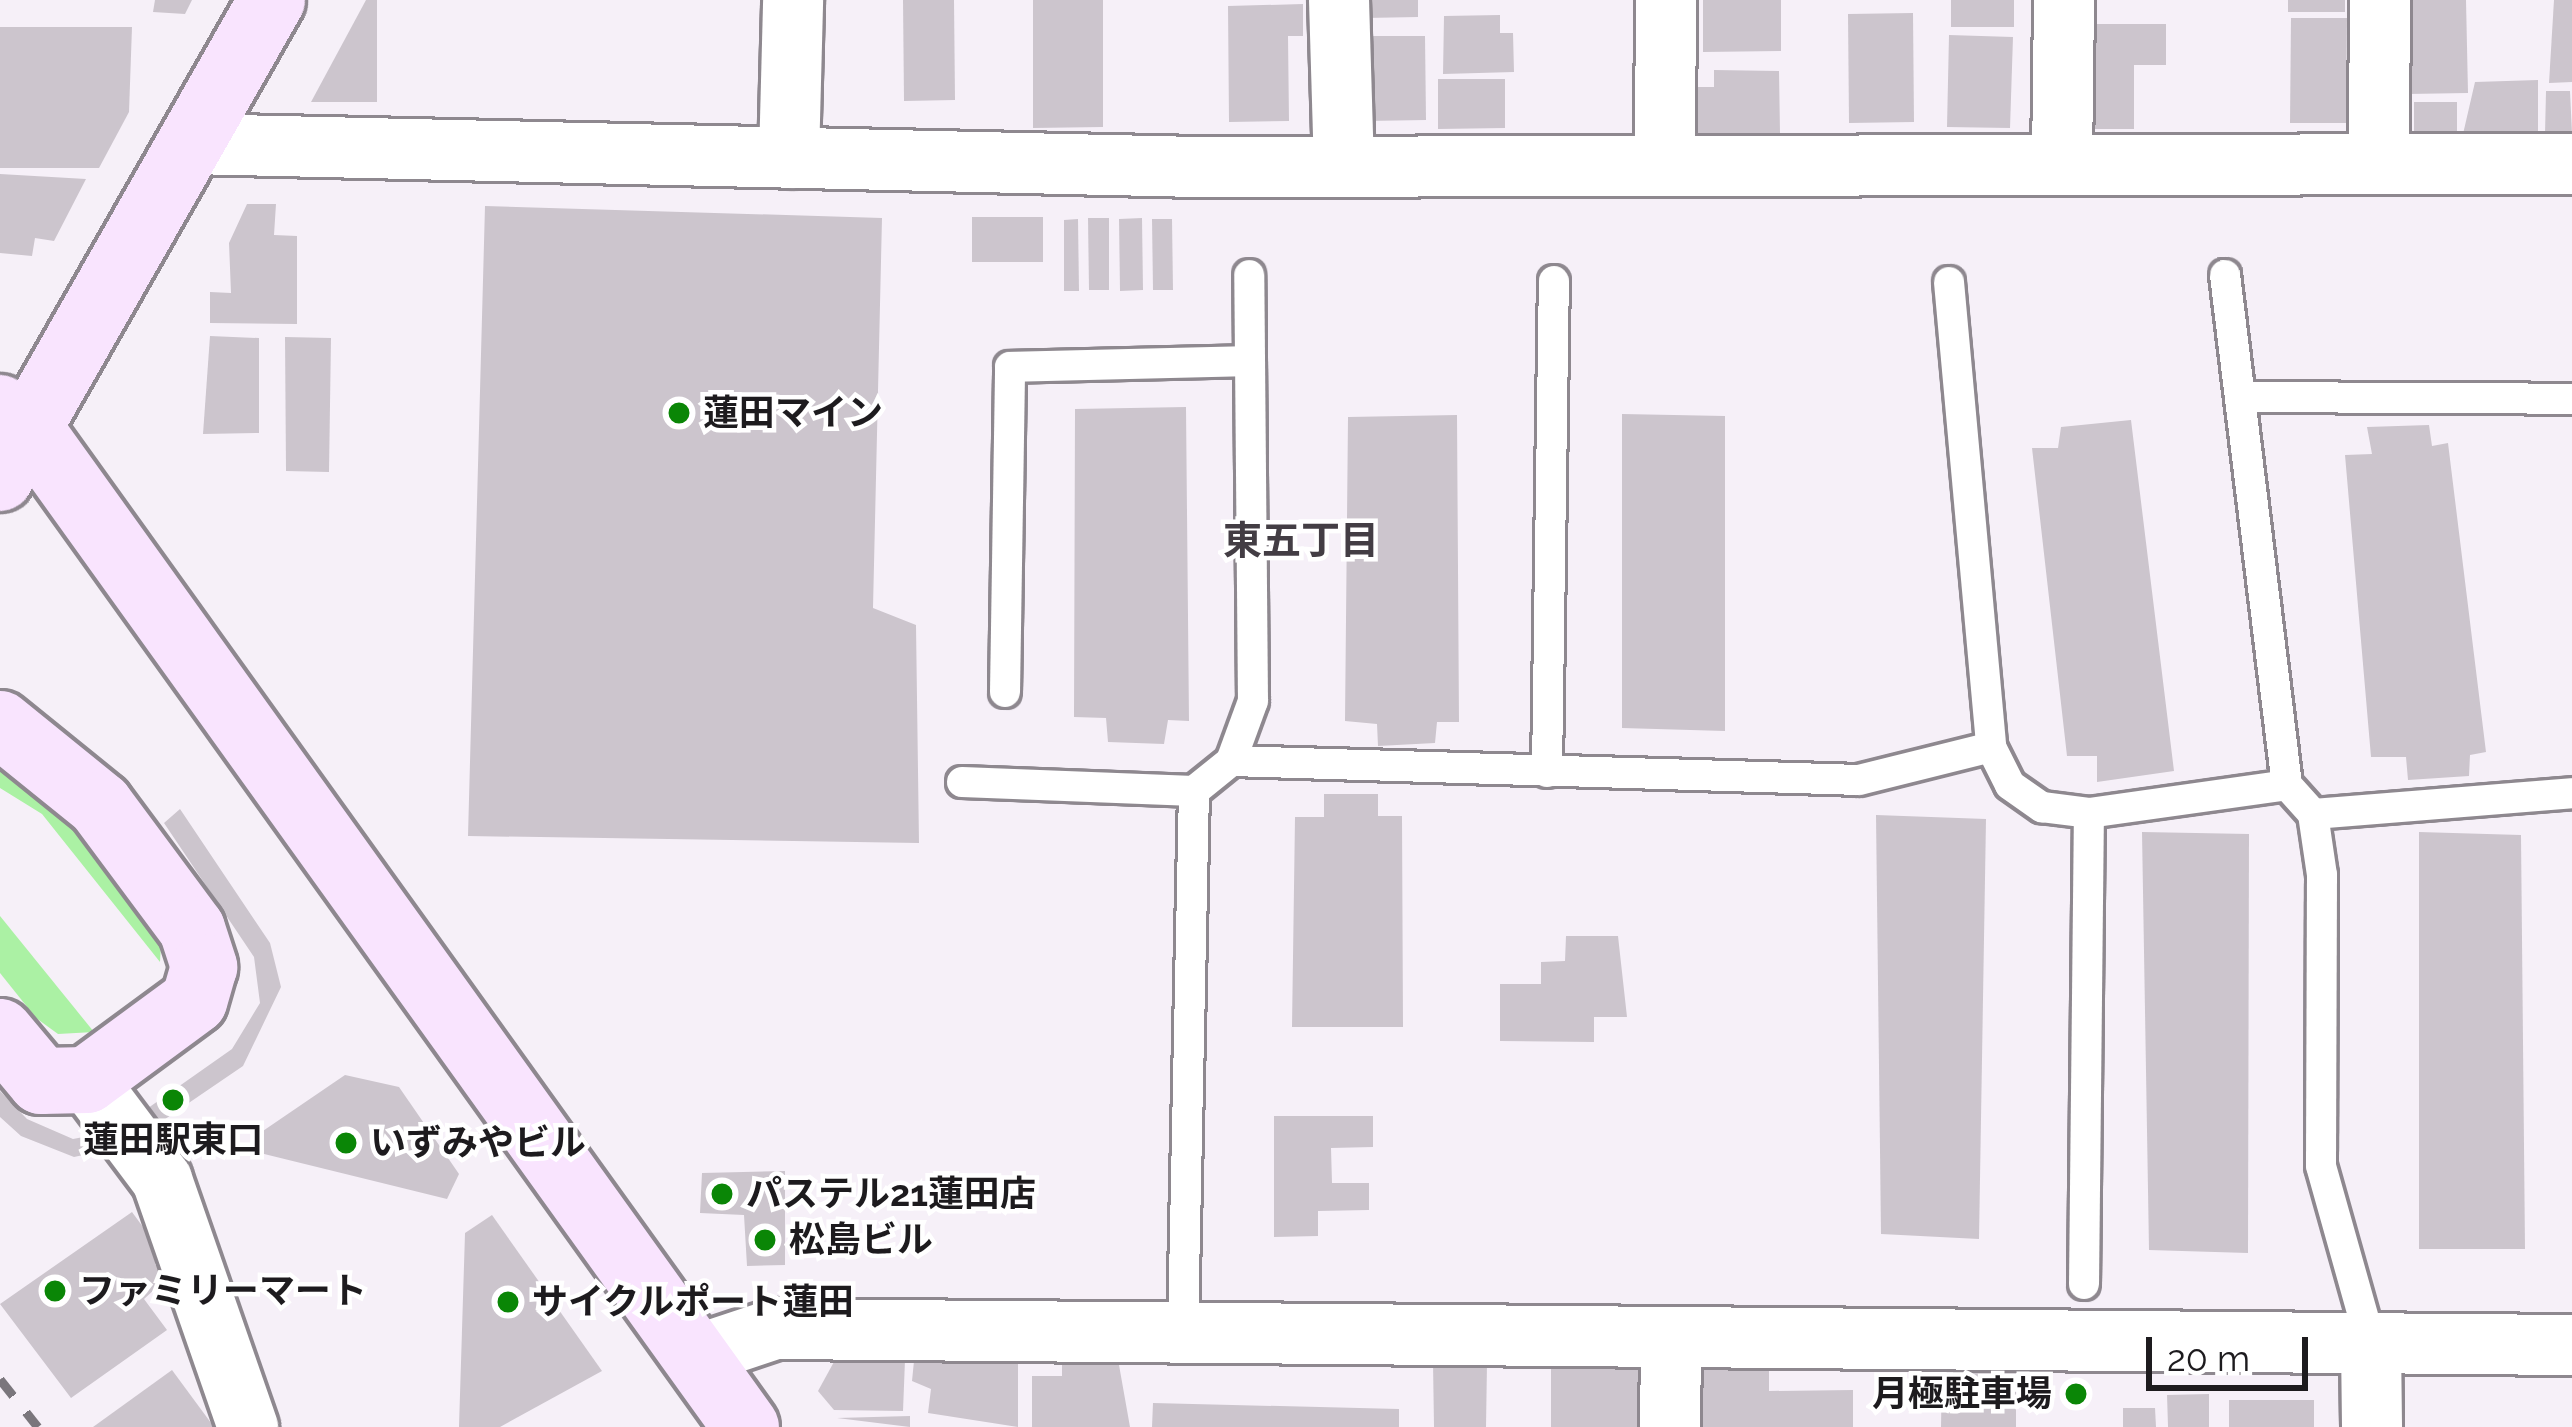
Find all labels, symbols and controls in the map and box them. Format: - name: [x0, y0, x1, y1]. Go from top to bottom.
- place label: 蓮田マイン: [703, 391, 883, 435]
- marker: 蓮田マイン: [666, 400, 692, 426]
- district label: 東五丁目: [1223, 517, 1379, 563]
- marker: 蓮田駅東口: [160, 1087, 186, 1113]
- place label: 蓮田駅東口: [83, 1118, 263, 1162]
- place label: いずみやビル: [370, 1121, 586, 1165]
- marker: いずみやビル: [333, 1130, 359, 1156]
- place label: パステル21蓮田店: [746, 1172, 1036, 1216]
- marker: パステル21蓮田店: [709, 1181, 735, 1207]
- place label: 松島ビル: [789, 1218, 933, 1262]
- marker: 松島ビル: [752, 1227, 778, 1253]
- place label: ファミリーマート: [79, 1269, 367, 1313]
- marker: ファミリーマート: [42, 1278, 68, 1304]
- place label: サイクルポート蓮田: [532, 1280, 856, 1324]
- marker: サイクルポート蓮田: [495, 1289, 521, 1315]
- scale bar: [2152, 1313, 2314, 1387]
- text: 20 m: [2167, 1337, 2250, 1379]
- place label: 月極駐車場: [1872, 1372, 2052, 1416]
- marker: 月極駐車場: [2063, 1381, 2089, 1407]

